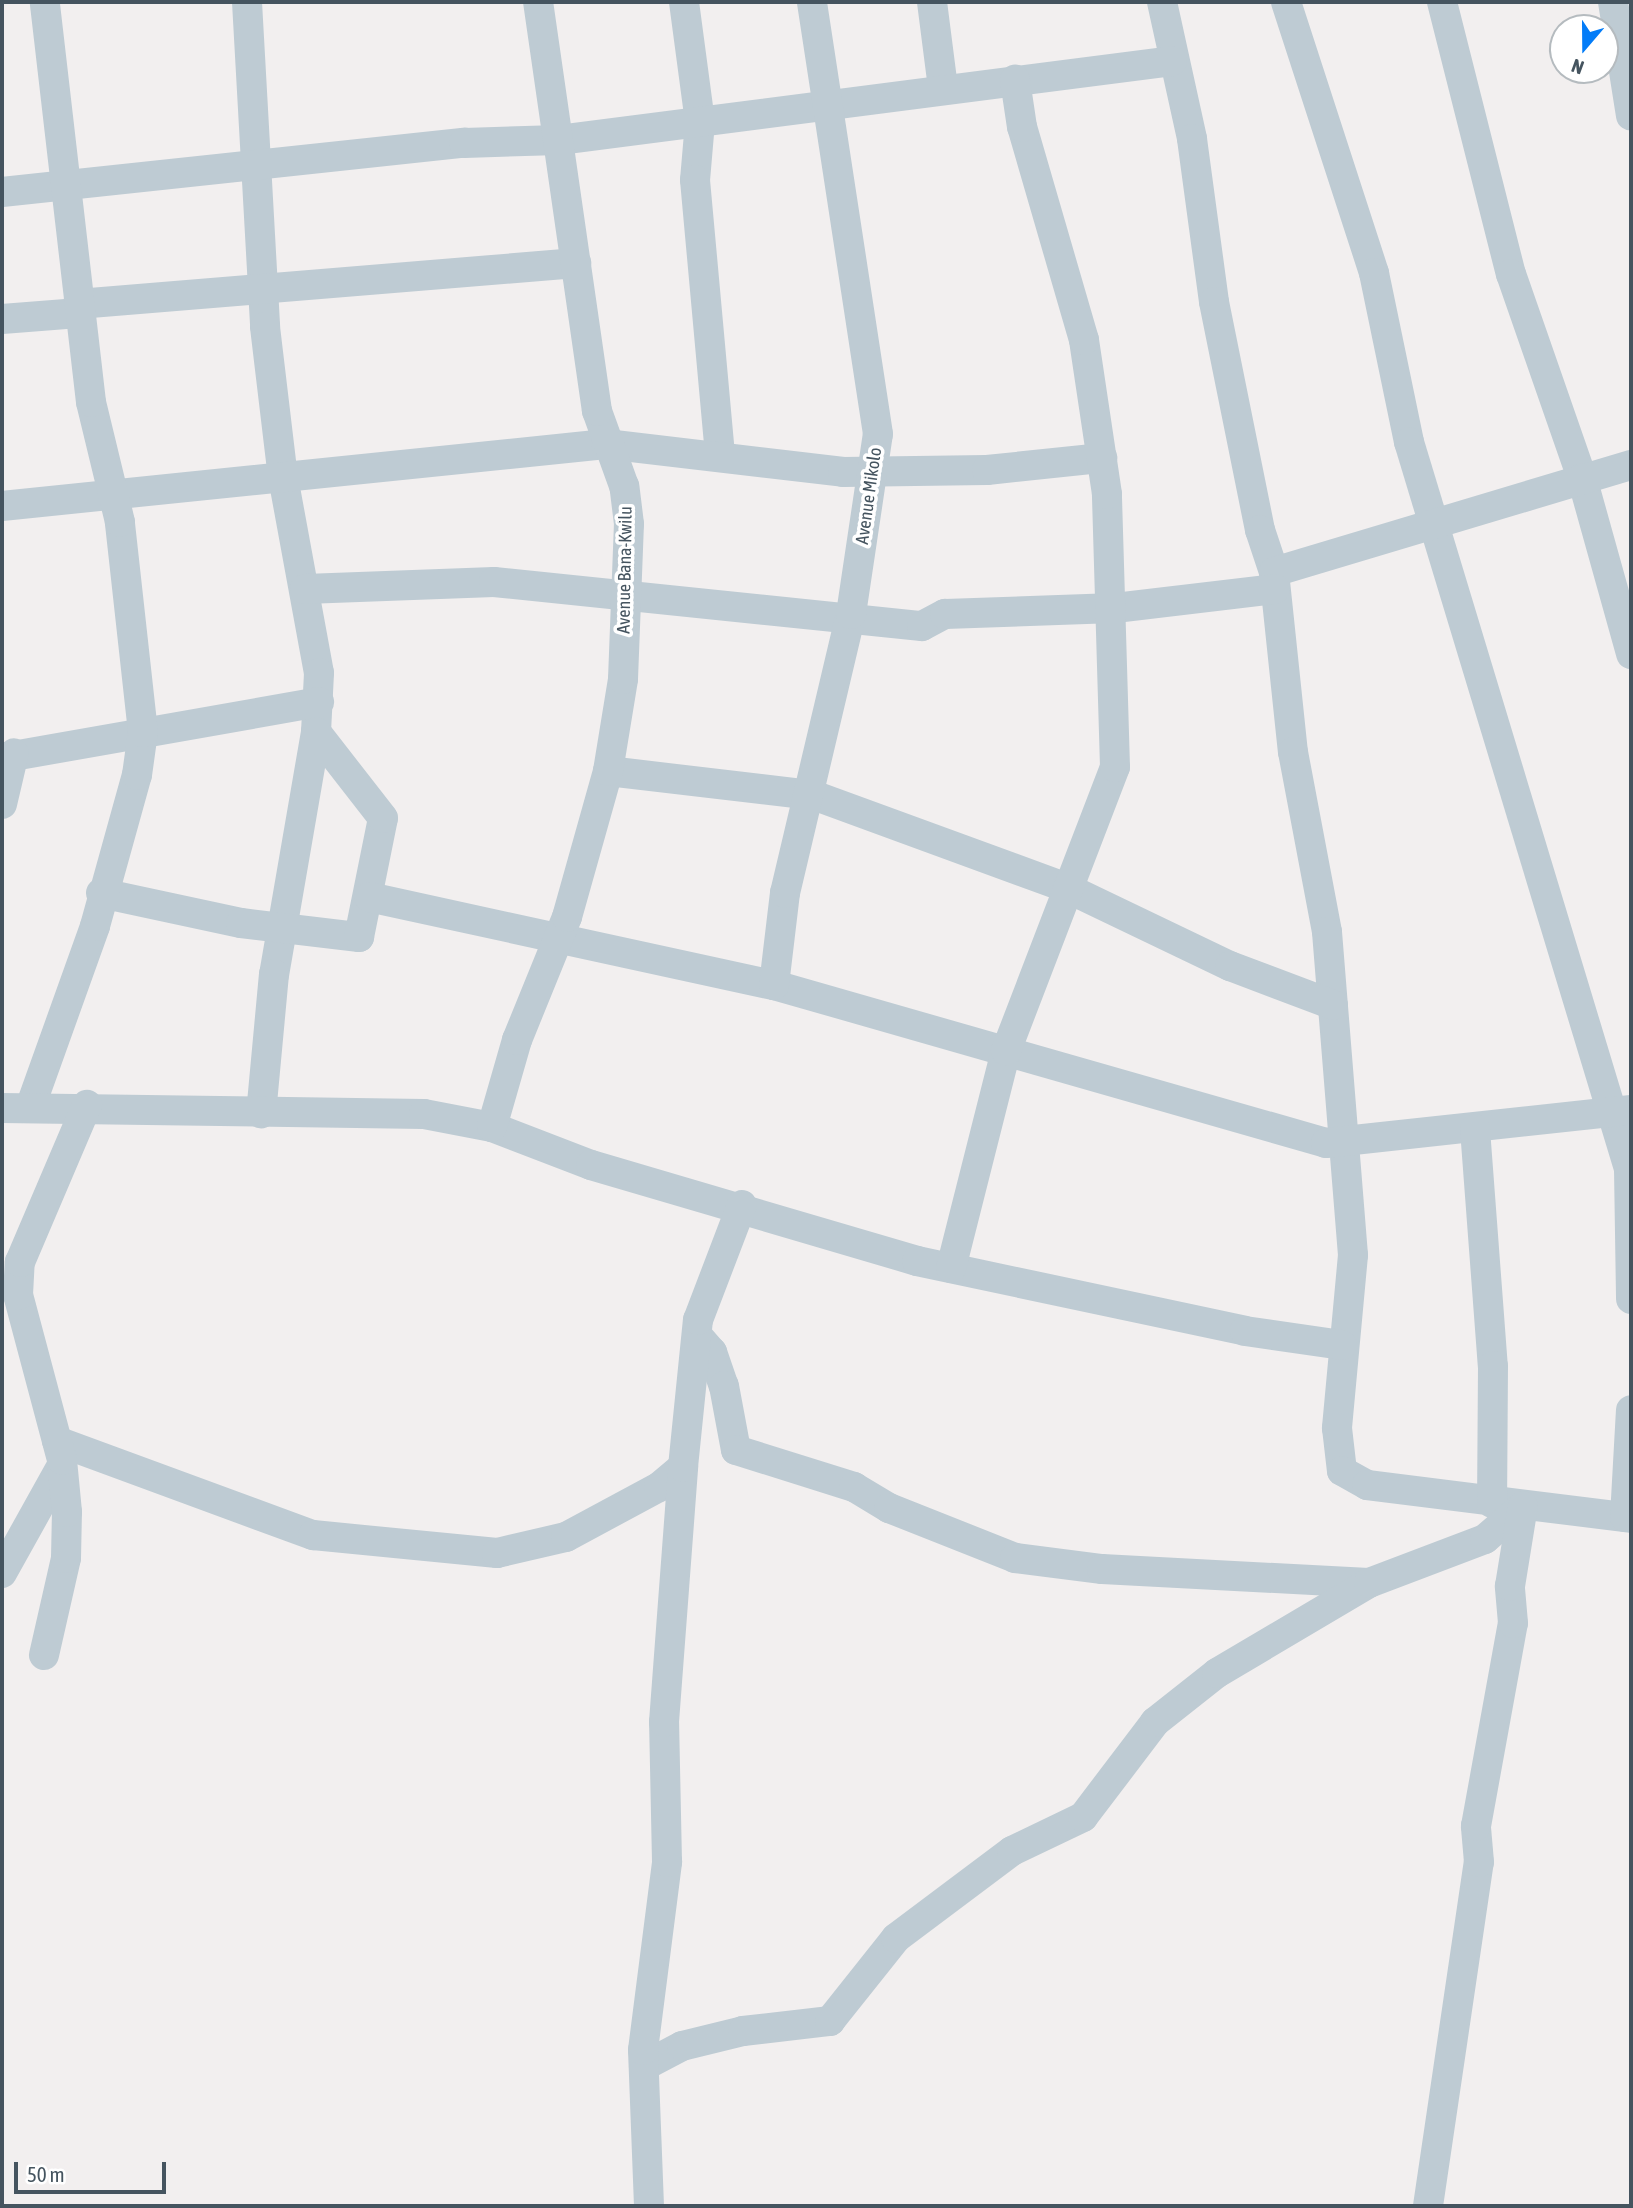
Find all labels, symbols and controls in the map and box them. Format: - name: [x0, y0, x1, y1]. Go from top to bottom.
- north arrow: [1549, 14, 1619, 84]
- text: N: [1568, 55, 1587, 79]
- street label: Avenue Mikolo: [852, 446, 886, 546]
- street label: Avenue Bana-Kwilu: [613, 506, 637, 634]
- scale bar: [18, 2148, 170, 2192]
- text: 50 m: [27, 2162, 65, 2186]

